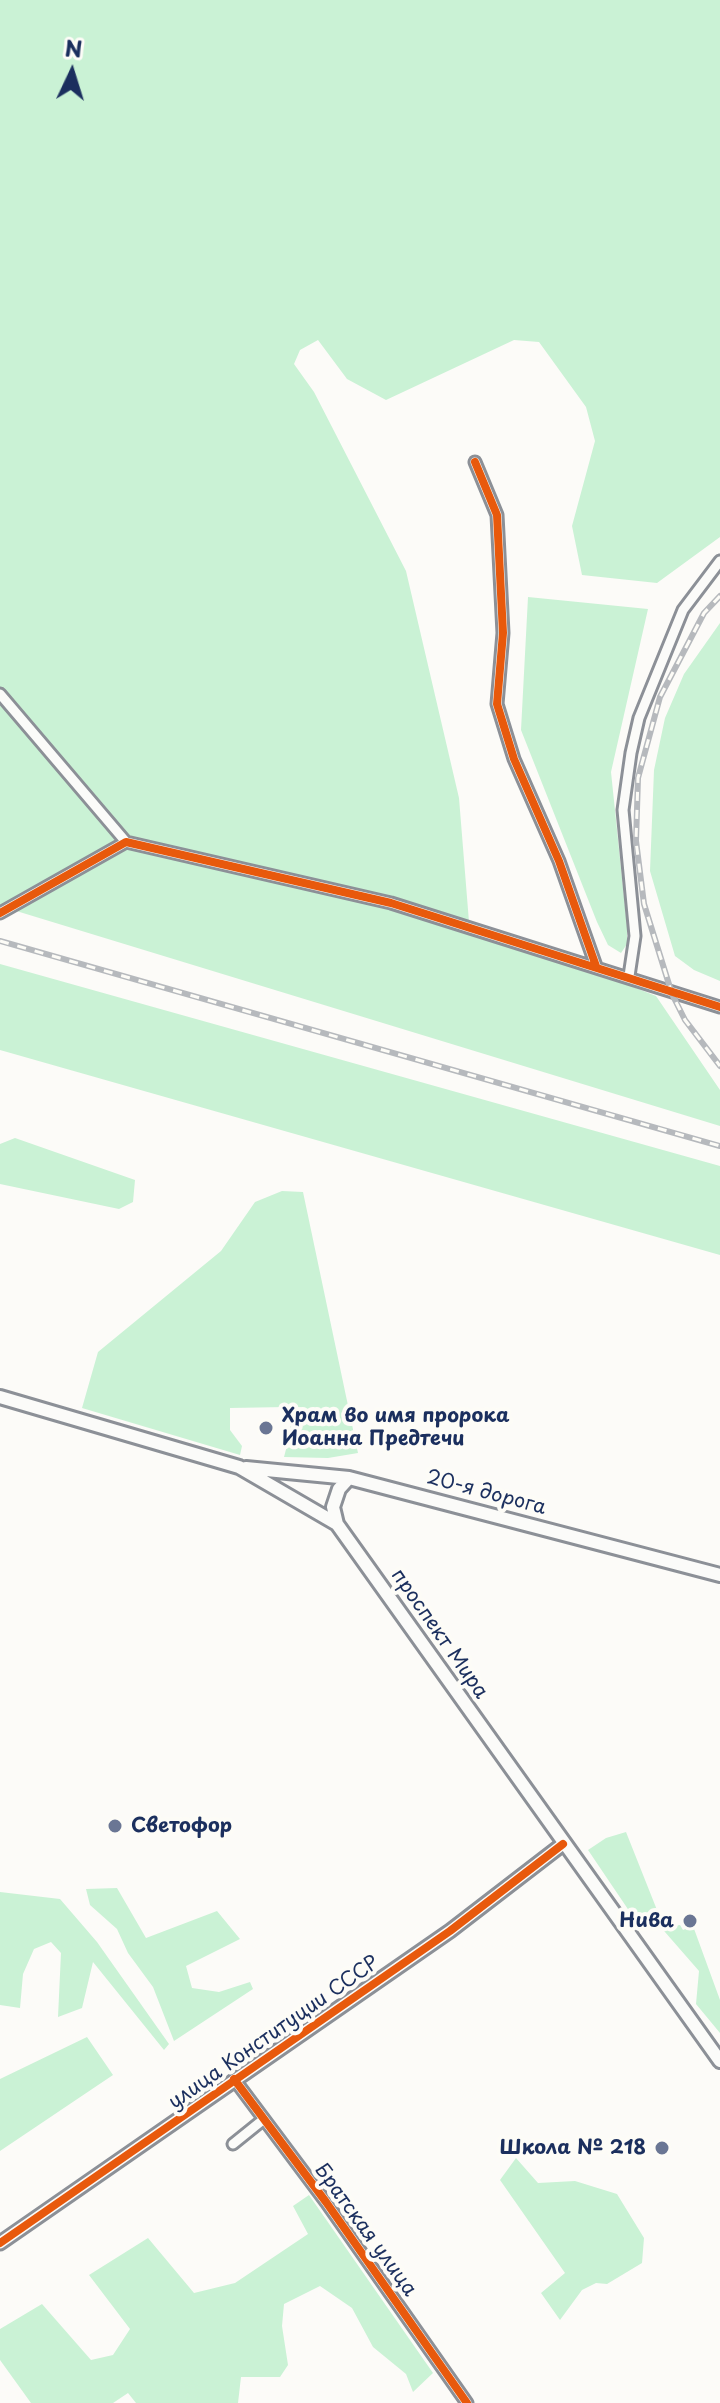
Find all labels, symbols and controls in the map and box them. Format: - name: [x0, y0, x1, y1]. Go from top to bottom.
- text: N: [64, 30, 84, 65]
- north arrow: [32, 32, 112, 112]
- place label: Храм во имя пророка Иоанна Предтечи: [282, 1404, 509, 1451]
- marker: Храм во имя пророка Иоанна Предтечи: [257, 1419, 275, 1437]
- street label: 20-я дорога: [424, 1465, 548, 1521]
- street label: проспект Мира: [385, 1565, 493, 1703]
- place label: Светофор: [131, 1814, 232, 1838]
- marker: Светофор: [106, 1817, 124, 1835]
- place label: Нива: [619, 1909, 674, 1933]
- marker: Нива: [681, 1912, 699, 1930]
- street label: улица Конституции СССР: [164, 1951, 384, 2115]
- place label: Школа № 218: [500, 2136, 646, 2160]
- marker: Школа № 218: [653, 2139, 671, 2157]
- street label: Братская улица: [309, 2159, 421, 2301]

